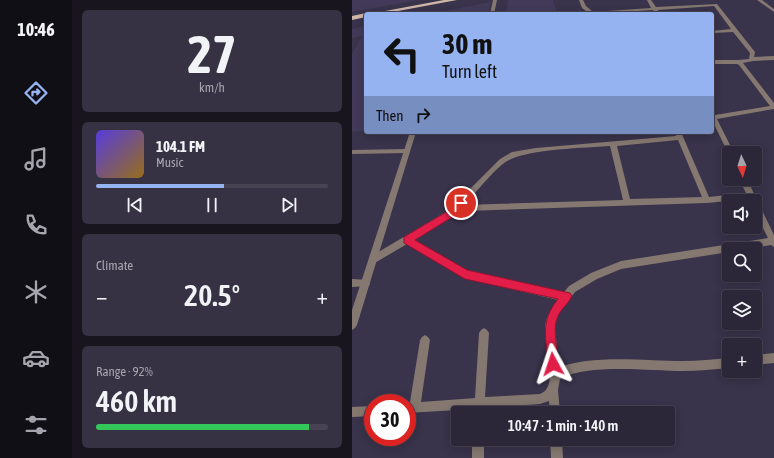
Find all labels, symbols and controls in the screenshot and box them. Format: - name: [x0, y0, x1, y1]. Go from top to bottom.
- text: 10:46: [17, 19, 55, 40]
- text: 27: [188, 24, 236, 84]
- icon: left: [376, 28, 428, 80]
- text: 30 m: [442, 28, 492, 60]
- text: Turn left: [442, 61, 497, 82]
- icon: directions: [22, 79, 50, 107]
- text: km/h: [199, 80, 225, 95]
- icon: right: [412, 104, 434, 126]
- text: Then: [376, 107, 404, 124]
- text: 104.1 FM: [156, 138, 205, 155]
- icon: music: [22, 145, 50, 173]
- north arrow: [722, 146, 762, 186]
- map controls: [722, 146, 762, 378]
- text: Music: [156, 155, 183, 170]
- pin: [444, 186, 478, 220]
- icon: arrive: [450, 192, 472, 214]
- icon: previous: [124, 194, 146, 216]
- icon: pause: [201, 194, 223, 216]
- icon: next: [278, 194, 300, 216]
- button: sound: [722, 194, 762, 234]
- icon: phone: [22, 211, 50, 239]
- button: search: [722, 242, 762, 282]
- text: Climate: [96, 258, 133, 273]
- icon: climate: [22, 278, 50, 306]
- text: 20.5°: [184, 278, 240, 312]
- text: −: [96, 283, 107, 309]
- text: +: [317, 283, 328, 309]
- button: layers: [722, 290, 762, 330]
- button: +: [722, 338, 762, 378]
- position arrow: [532, 343, 574, 385]
- icon: car: [22, 344, 50, 372]
- text: Range · 92%: [96, 364, 153, 379]
- text: 460 km: [96, 384, 177, 418]
- speed limit sign: 30: [364, 394, 416, 446]
- icon: filters: [22, 411, 50, 439]
- text: 10:47 · 1 min · 140 m: [508, 417, 618, 434]

